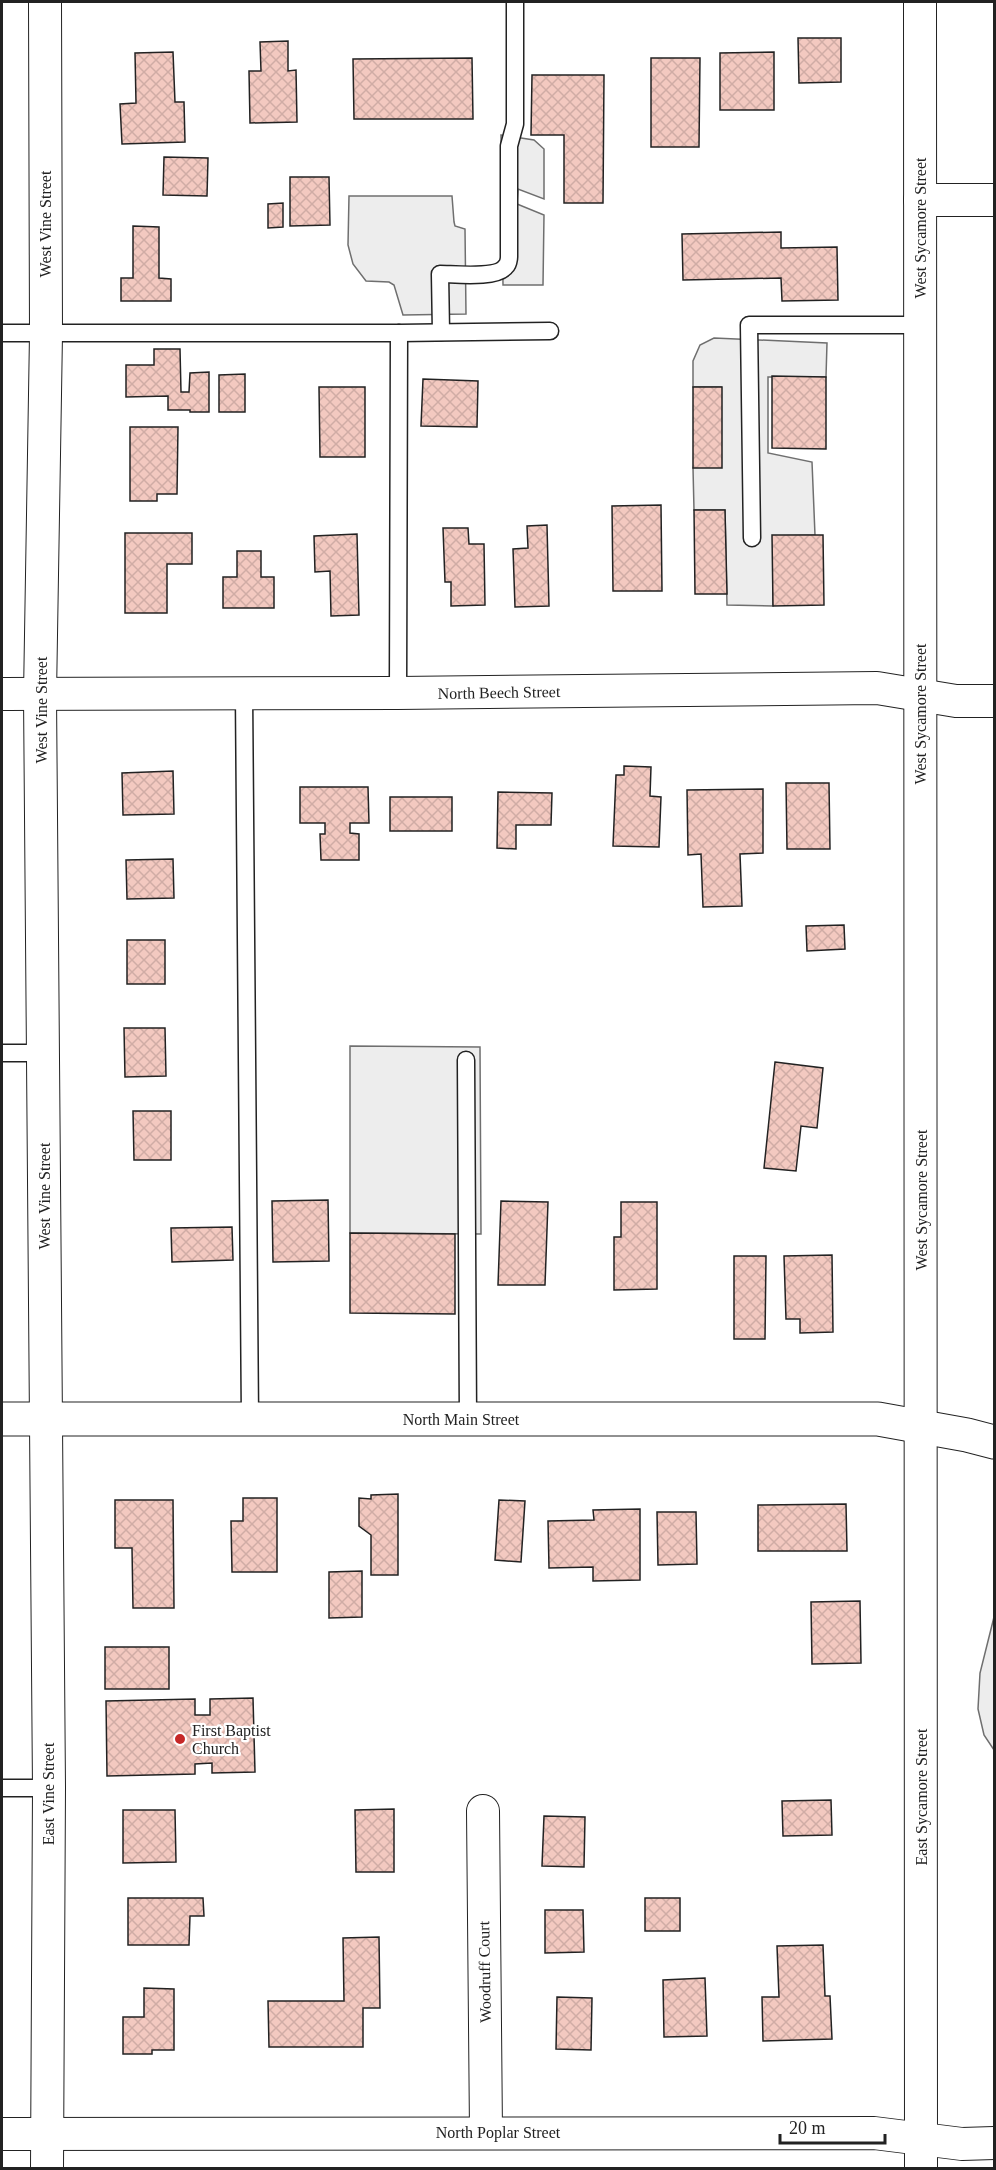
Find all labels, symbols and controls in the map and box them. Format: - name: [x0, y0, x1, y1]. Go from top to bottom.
- street label: West Sycamore Street: [912, 157, 930, 298]
- street label: West Vine Street: [37, 170, 54, 277]
- street label: West Sycamore Street: [912, 643, 930, 784]
- street label: West Vine Street: [33, 656, 50, 763]
- street label: North Beech Street: [438, 683, 561, 702]
- street label: West Sycamore Street: [913, 1129, 931, 1270]
- street label: West Vine Street: [36, 1142, 53, 1249]
- street label: North Main Street: [403, 1411, 520, 1428]
- place label: First Baptist Church: [192, 1722, 271, 1757]
- street label: East Sycamore Street: [913, 1728, 931, 1865]
- marker: First Baptist Church: [173, 1732, 187, 1746]
- street label: East Vine Street: [40, 1742, 57, 1845]
- street label: Woodruff Court: [475, 1920, 494, 2023]
- scale bar: [780, 2107, 885, 2145]
- text: 20 m: [789, 2118, 826, 2138]
- street label: North Poplar Street: [436, 2124, 561, 2142]

